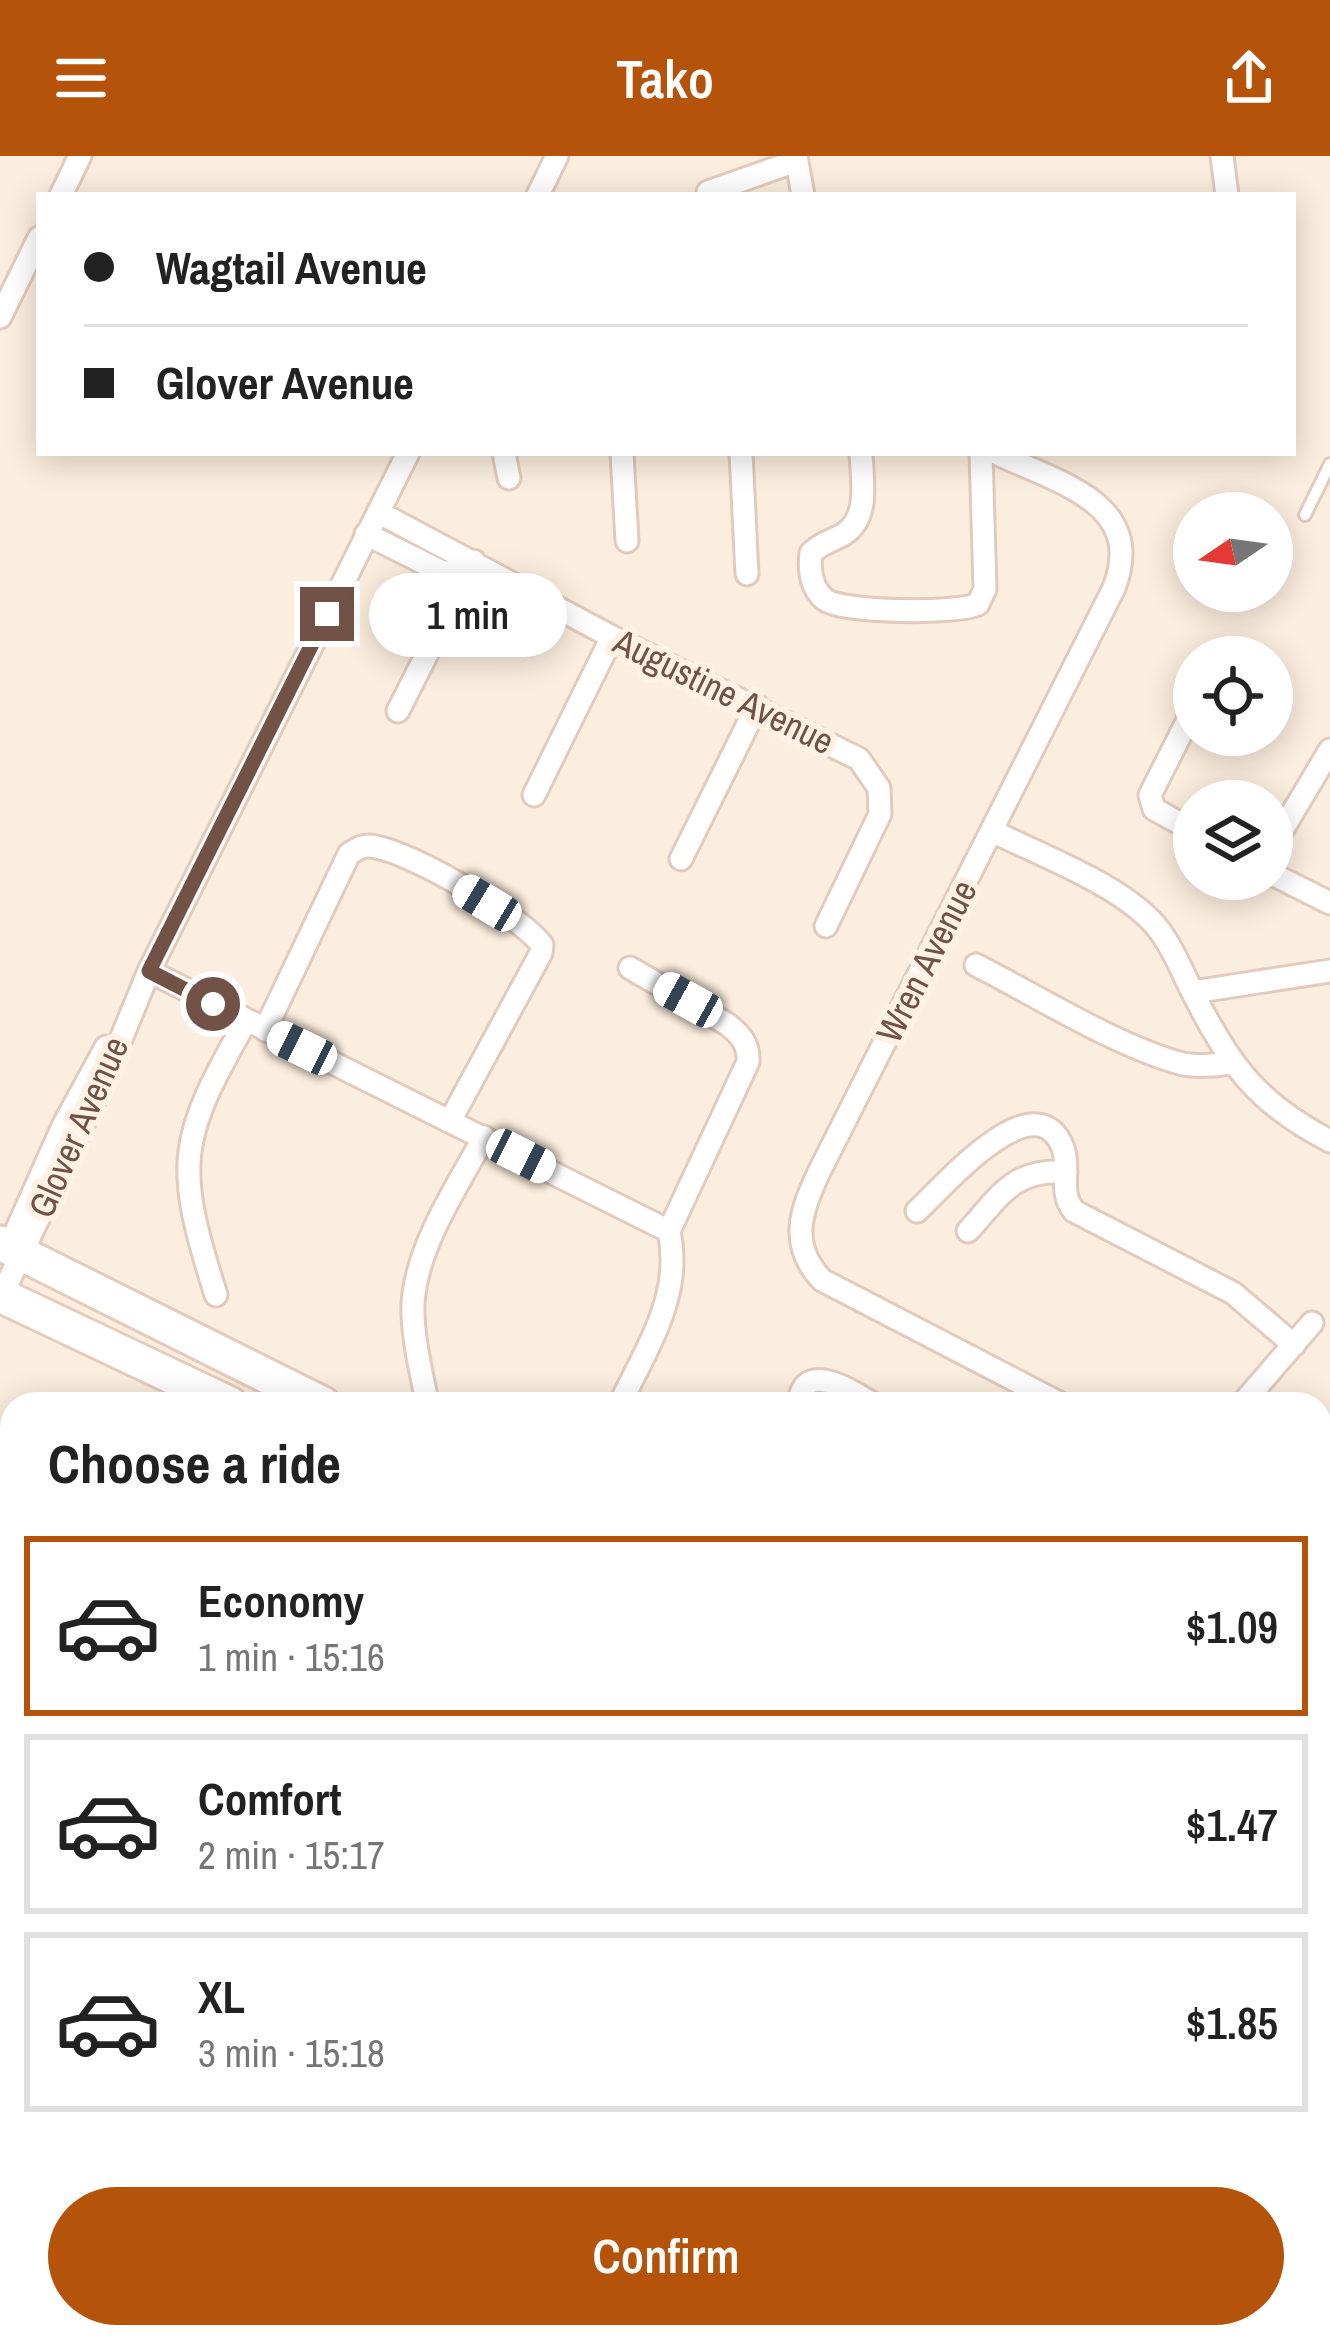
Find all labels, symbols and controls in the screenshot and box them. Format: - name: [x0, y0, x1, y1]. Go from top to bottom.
- text: Tako: [616, 42, 714, 115]
- icon: menu: [48, 45, 114, 111]
- icon: share: [1216, 45, 1282, 111]
- text: Wagtail Avenue: [156, 237, 427, 298]
- text: Glover Avenue: [156, 352, 414, 413]
- north arrow: [1173, 492, 1293, 612]
- map controls: [1173, 492, 1293, 900]
- callout: 1 min: [369, 572, 567, 656]
- route end: [300, 587, 354, 641]
- text: 1 min: [427, 589, 509, 641]
- street label: Augustine Avenue: [605, 617, 842, 765]
- button: locate: [1173, 636, 1293, 756]
- button: layers: [1173, 780, 1293, 900]
- car: [447, 869, 527, 937]
- street label: Wren Avenue: [865, 872, 987, 1050]
- car: [648, 967, 728, 1033]
- route start: [186, 977, 240, 1031]
- car: [262, 1016, 342, 1080]
- street label: Glover Avenue: [17, 1029, 139, 1225]
- car: [481, 1124, 561, 1188]
- text: Choose a ride: [48, 1427, 341, 1500]
- text: Economy: [198, 1570, 364, 1631]
- icon: car: [54, 1572, 162, 1680]
- text: $1.09: [1186, 1596, 1278, 1657]
- text: 1 min · 15:16: [198, 1631, 385, 1683]
- text: Comfort: [198, 1768, 341, 1829]
- icon: car: [54, 1770, 162, 1878]
- text: $1.47: [1186, 1794, 1278, 1855]
- text: 2 min · 15:17: [198, 1829, 385, 1881]
- text: XL: [198, 1966, 245, 2027]
- icon: car: [54, 1968, 162, 2076]
- text: $1.85: [1186, 1992, 1278, 2053]
- text: 3 min · 15:18: [198, 2027, 385, 2079]
- button: Confirm: [48, 2187, 1284, 2325]

